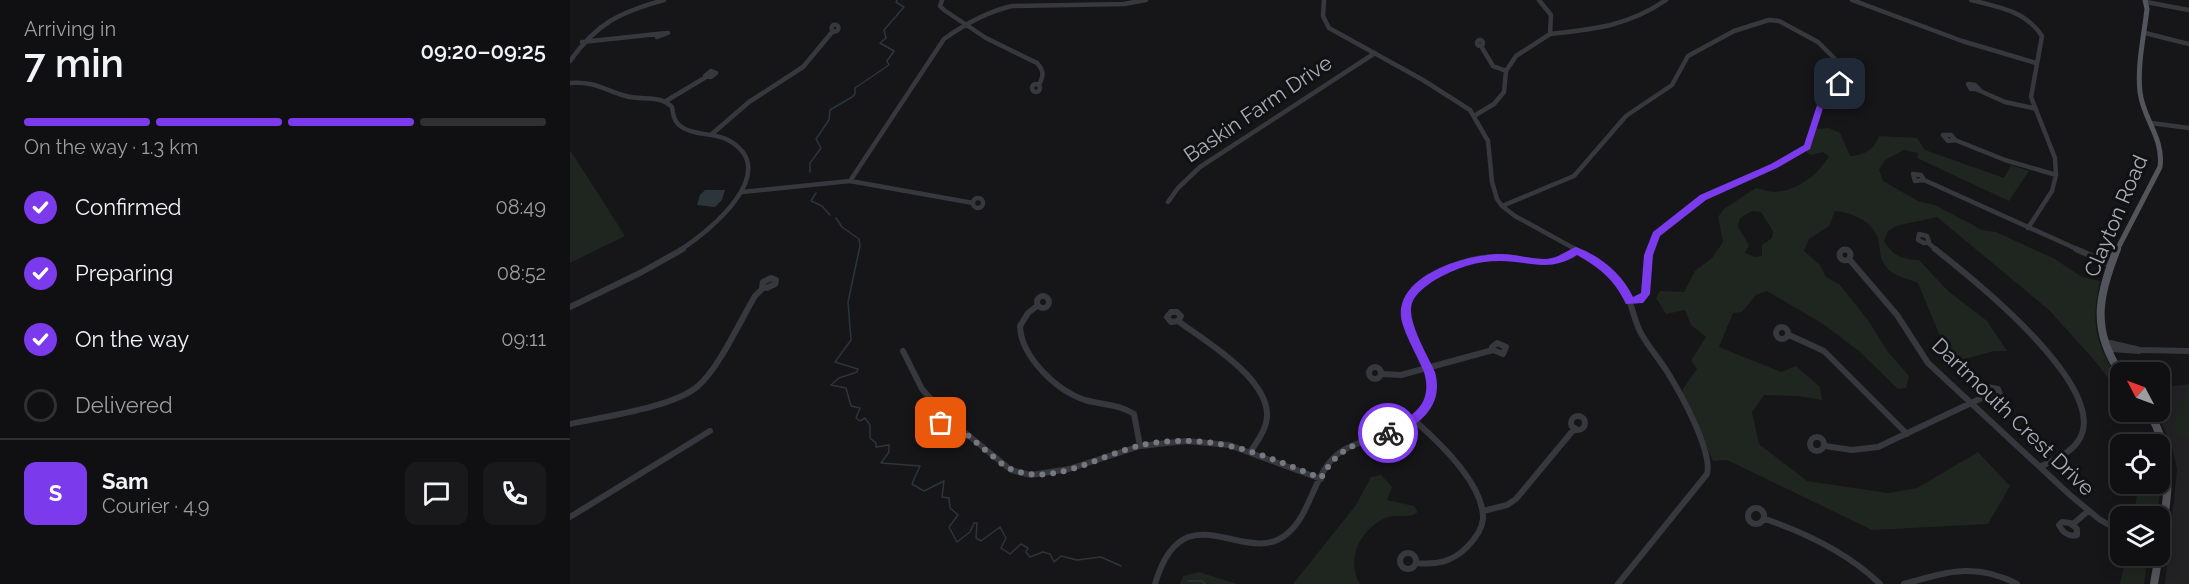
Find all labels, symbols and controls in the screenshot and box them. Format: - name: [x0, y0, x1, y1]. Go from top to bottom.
- text: Arriving in: [24, 17, 116, 41]
- text: 09:20–09:25: [420, 38, 546, 64]
- text: 7 min: [24, 40, 124, 86]
- street label: Baskin Farm Drive: [1179, 50, 1337, 167]
- pin: [1814, 58, 1865, 109]
- icon: home: [1823, 67, 1856, 100]
- text: On the way · 1.3 km: [24, 135, 198, 159]
- street label: Clayton Road: [2079, 151, 2152, 280]
- icon: check: [24, 191, 57, 224]
- text: Confirmed: [75, 194, 182, 220]
- text: 08:49: [496, 195, 546, 219]
- icon: check: [24, 257, 57, 290]
- text: Preparing: [75, 260, 173, 286]
- text: 08:52: [497, 261, 546, 285]
- icon: check: [24, 323, 57, 356]
- text: On the way: [75, 326, 189, 352]
- text: 09:11: [501, 327, 546, 351]
- street label: Dartmouth Crest Drive: [1927, 333, 2100, 501]
- north arrow: [2110, 362, 2170, 422]
- map controls: [2110, 362, 2170, 566]
- text: Delivered: [75, 392, 173, 418]
- pin: [915, 397, 966, 448]
- courier: [1358, 403, 1418, 463]
- icon: bag: [924, 406, 957, 439]
- icon: bike: [1372, 417, 1405, 450]
- button: locate: [2110, 434, 2170, 494]
- button: chat: [405, 462, 468, 525]
- button: phone: [483, 462, 546, 525]
- text: Sam: [102, 468, 149, 494]
- text: S: [49, 480, 62, 506]
- text: Courier · 4.9: [102, 494, 210, 518]
- button: layers: [2110, 506, 2170, 566]

